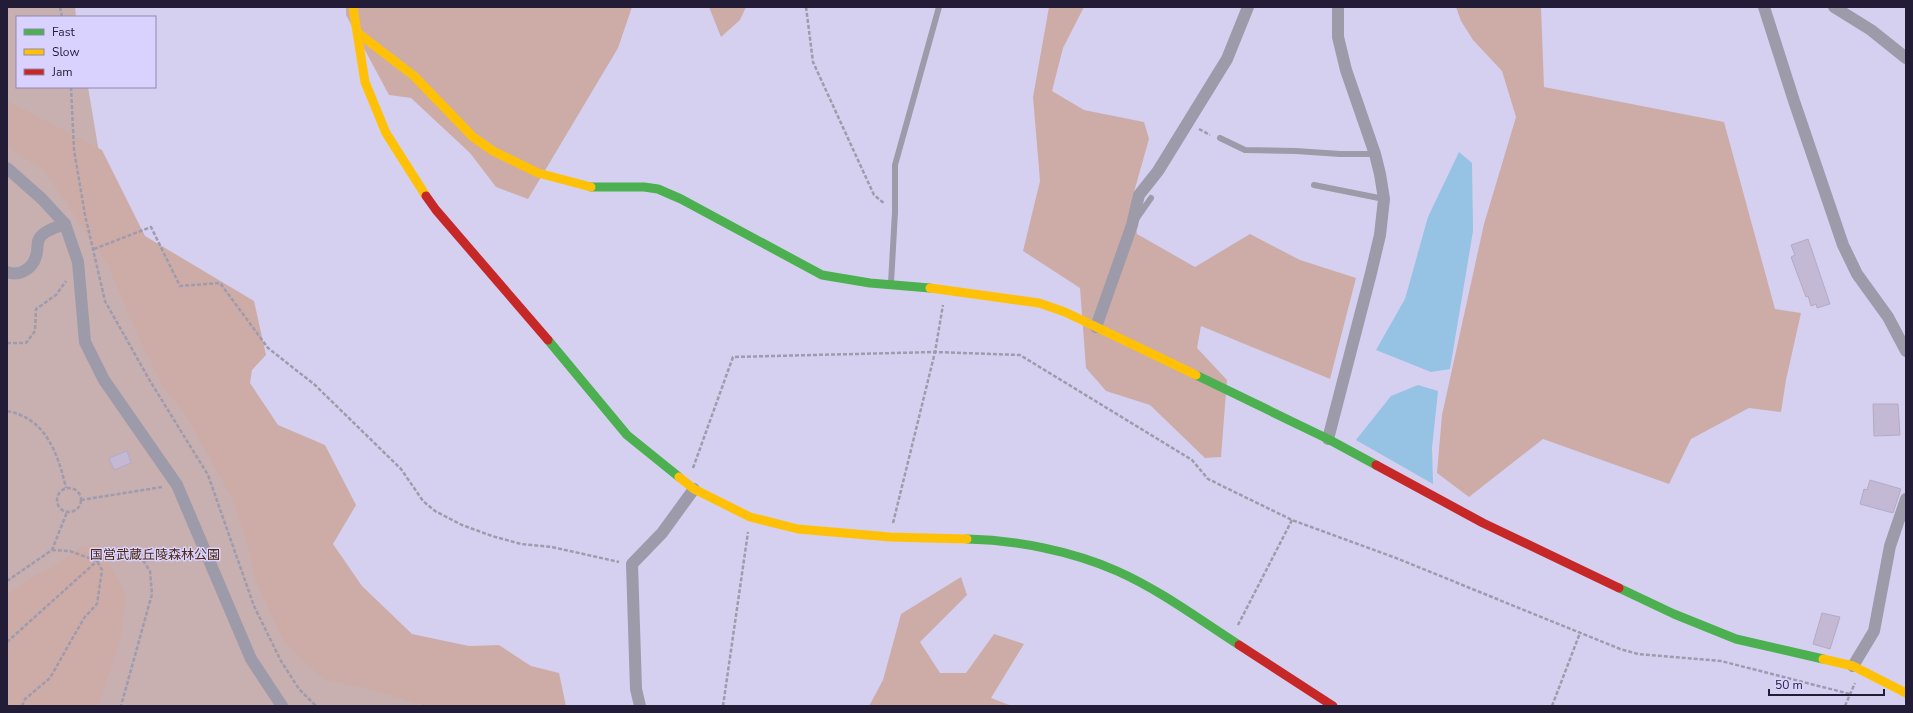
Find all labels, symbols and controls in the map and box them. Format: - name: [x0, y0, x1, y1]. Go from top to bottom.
- legend: [16, 16, 156, 88]
- text: Fast: [52, 24, 75, 40]
- text: Slow: [52, 44, 80, 60]
- text: Jam: [51, 64, 73, 80]
- park label: 国営武蔵丘陵森林公園: [90, 546, 220, 564]
- scale bar: [1769, 671, 1884, 697]
- text: 50 m: [1775, 677, 1803, 693]

